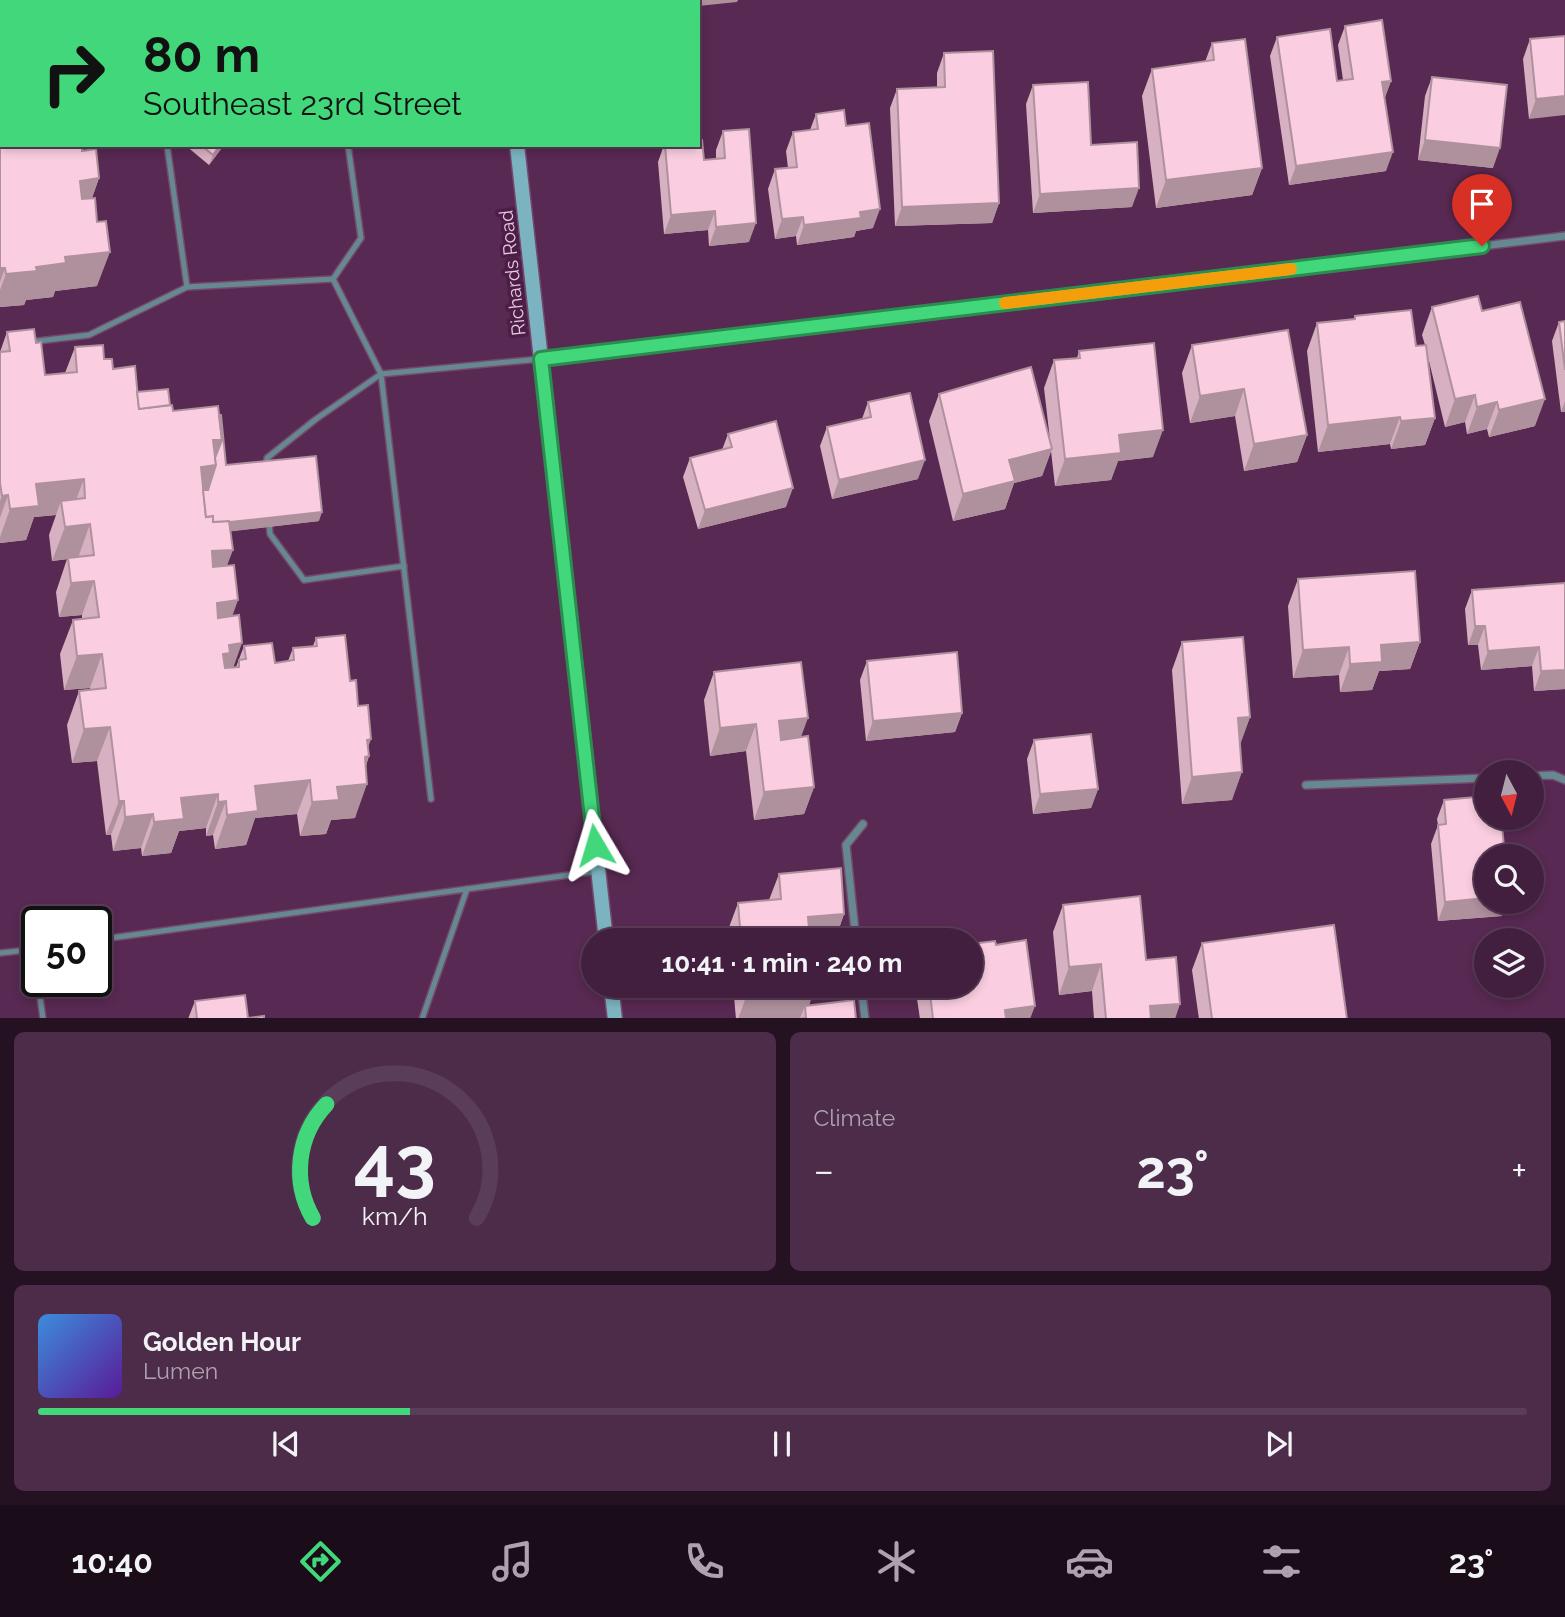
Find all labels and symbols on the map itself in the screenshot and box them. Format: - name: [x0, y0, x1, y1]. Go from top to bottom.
- pin: [1452, 174, 1512, 246]
- street label: Richards Road: [494, 209, 530, 337]
- north arrow: [1474, 760, 1544, 830]
- position arrow: [558, 808, 632, 882]
- speed limit sign: 50: [21, 906, 112, 997]

